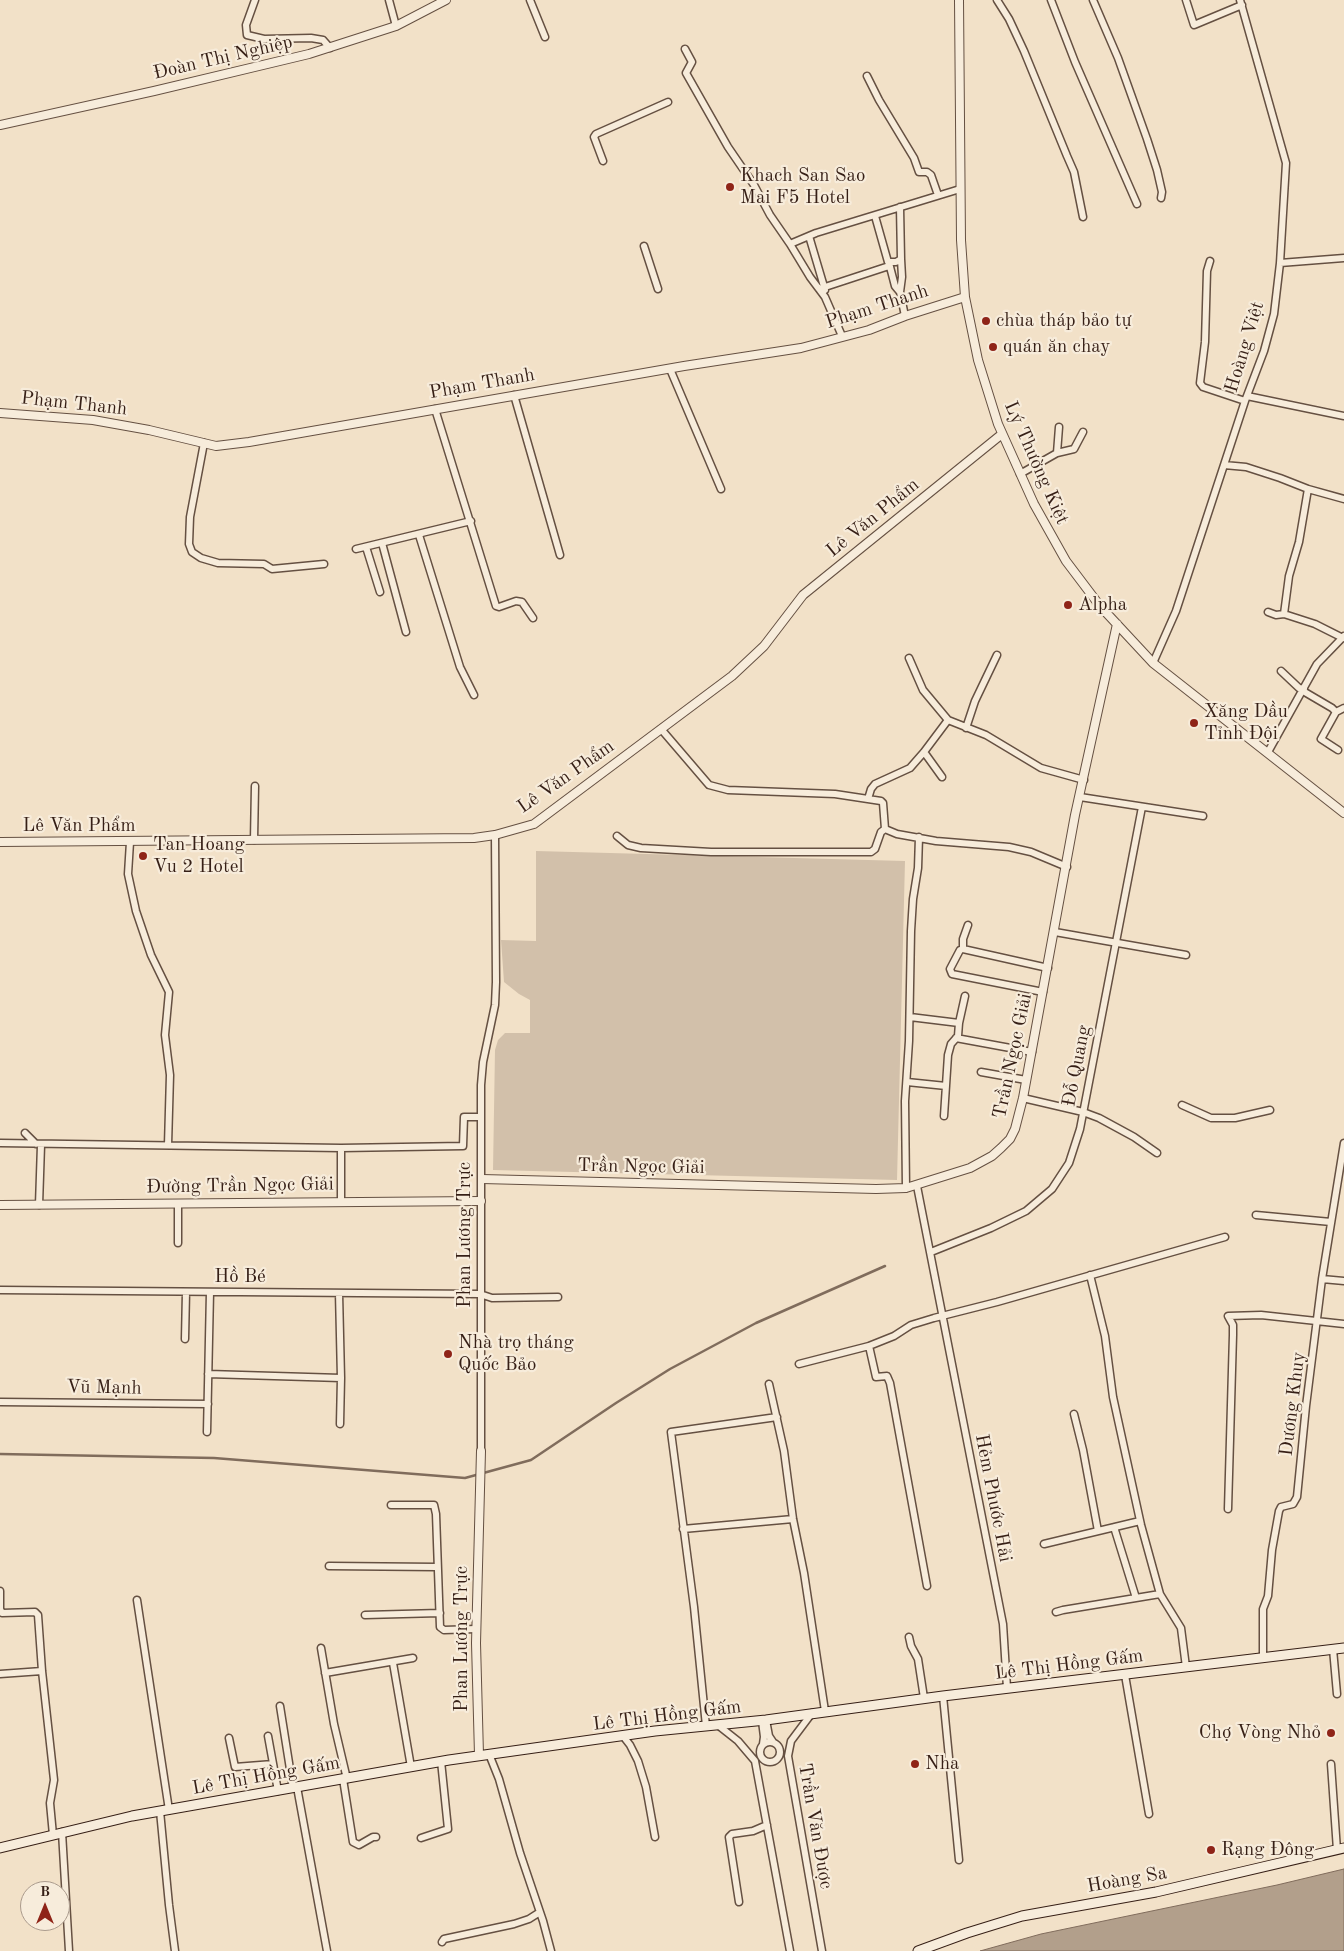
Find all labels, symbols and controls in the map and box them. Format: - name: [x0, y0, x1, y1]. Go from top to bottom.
- street label: Đoàn Thị Nghiệp: [151, 31, 295, 85]
- place label: Khach San Sao Mai F5 Hotel: [740, 165, 865, 209]
- marker: Khach San Sao Mai F5 Hotel: [724, 181, 736, 193]
- street label: Phạm Thanh: [823, 280, 931, 334]
- street label: Hoàng Việt: [1220, 299, 1270, 395]
- place label: chùa tháp bảo tự: [996, 310, 1132, 332]
- marker: chùa tháp bảo tự: [980, 315, 992, 327]
- place label: quán ăn chay: [1003, 336, 1110, 358]
- marker: quán ăn chay: [987, 341, 999, 353]
- street label: Phạm Thanh: [427, 363, 537, 405]
- street label: Phạm Thanh: [20, 387, 128, 421]
- street label: Lý Thường Kiệt: [999, 398, 1073, 528]
- street label: Lê Văn Phẩm: [822, 474, 924, 562]
- place label: Alpha: [1078, 594, 1127, 616]
- marker: Alpha: [1062, 599, 1074, 611]
- place label: Xăng Dầu Tỉnh Đội: [1204, 701, 1288, 745]
- marker: Xăng Dầu Tỉnh Đội: [1188, 717, 1200, 729]
- street label: Lê Văn Phẩm: [513, 735, 619, 819]
- street label: Lê Văn Phẩm: [22, 815, 136, 837]
- place label: Tan Hoang Vu 2 Hotel: [153, 834, 245, 878]
- marker: Tan Hoang Vu 2 Hotel: [137, 850, 149, 862]
- street label: Trần Ngọc Giải: [989, 991, 1037, 1121]
- street label: Đỗ Quang: [1058, 1023, 1096, 1109]
- street label: Trần Ngọc Giải: [577, 1154, 705, 1180]
- street label: Phan Lương Trực: [454, 1162, 476, 1308]
- street label: Đường Trần Ngọc Giải: [146, 1173, 334, 1199]
- street label: Hồ Bé: [214, 1266, 266, 1288]
- place label: Nhà trọ tháng Quốc Bảo: [458, 1332, 574, 1376]
- marker: Nhà trọ tháng Quốc Bảo: [442, 1348, 454, 1360]
- street label: Dương Khuy: [1275, 1350, 1311, 1458]
- street label: Vũ Mạnh: [66, 1376, 142, 1400]
- street label: Hẻm Phước Hải: [969, 1432, 1017, 1564]
- street label: Phan Lương Trực: [451, 1566, 473, 1712]
- street label: Lê Thị Hồng Gấm: [993, 1645, 1145, 1685]
- street label: Lê Thị Hồng Gấm: [591, 1696, 743, 1736]
- place label: Chợ Vòng Nhỏ: [1199, 1722, 1321, 1744]
- marker: Chợ Vòng Nhỏ: [1325, 1727, 1337, 1739]
- street label: Lê Thị Hồng Gấm: [190, 1752, 342, 1800]
- place label: Nha: [925, 1753, 959, 1775]
- marker: Nha: [909, 1758, 921, 1770]
- street label: Trần Văn Được: [793, 1761, 837, 1891]
- place label: Rạng Đông: [1221, 1839, 1314, 1861]
- marker: Rạng Đông: [1205, 1844, 1217, 1856]
- street label: Hoàng Sa: [1085, 1862, 1169, 1898]
- north arrow: [20, 1881, 70, 1931]
- text: B: [40, 1885, 50, 1899]

